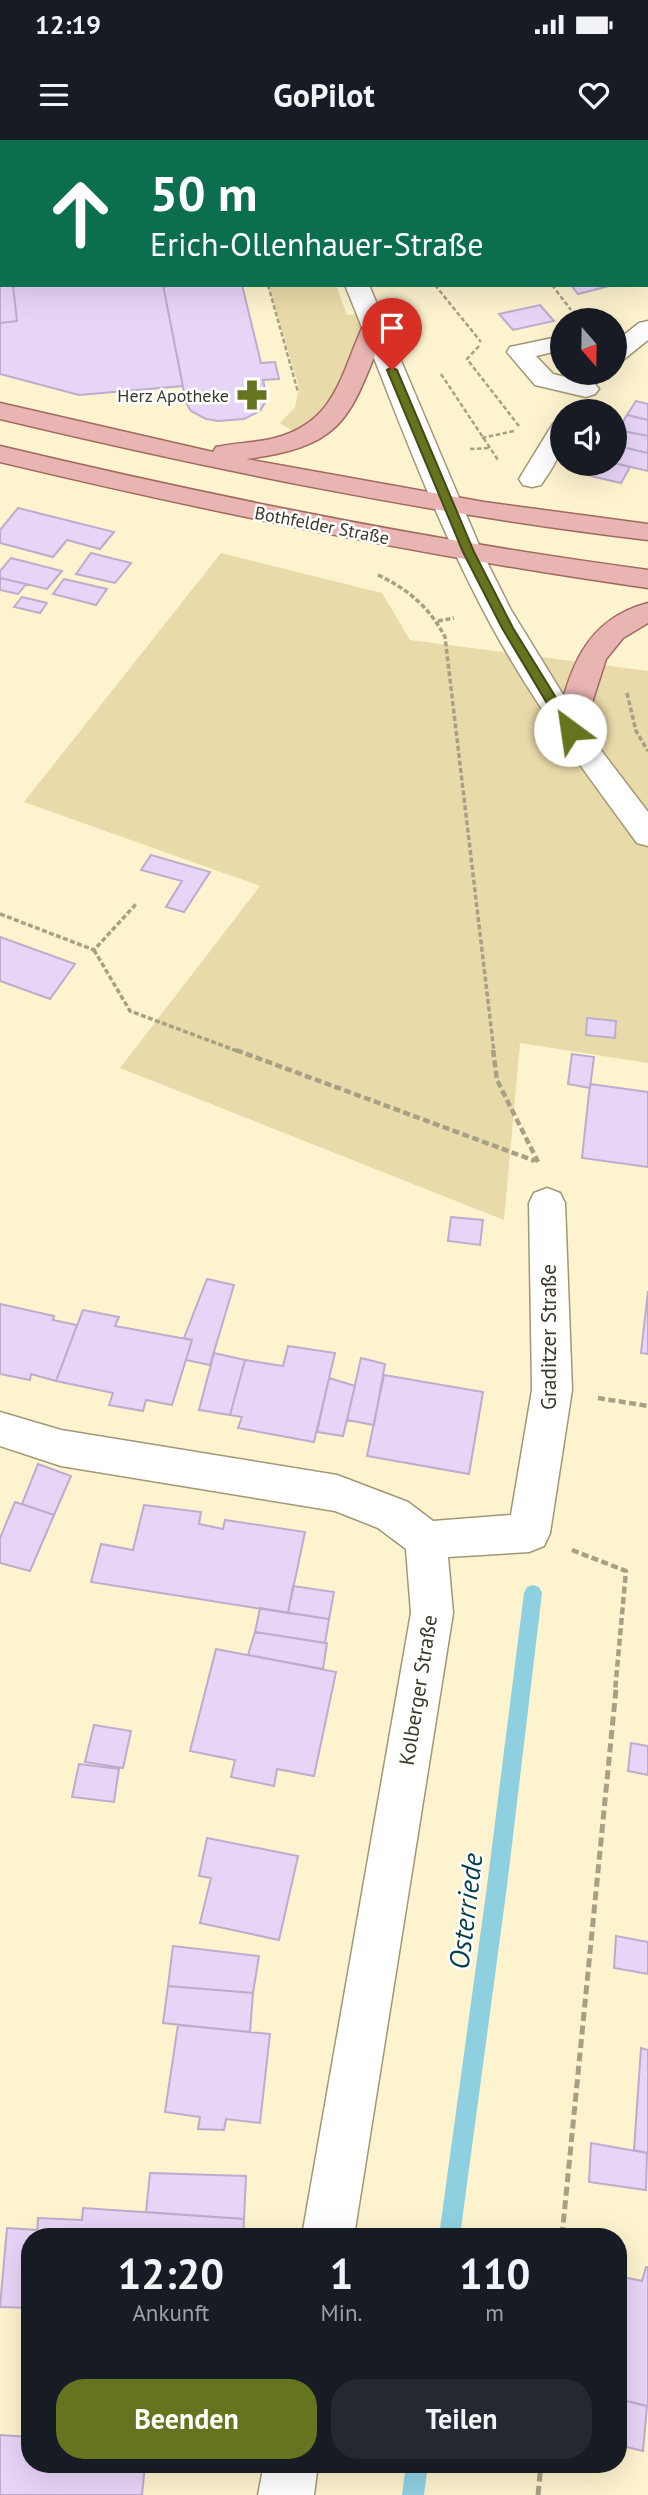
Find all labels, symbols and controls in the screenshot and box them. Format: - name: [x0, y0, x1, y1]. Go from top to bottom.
- text: 12:19: [35, 8, 101, 41]
- text: GoPilot: [273, 74, 375, 116]
- icon: menu: [35, 76, 73, 114]
- icon: heart: [575, 76, 613, 114]
- text: 50 m: [150, 161, 257, 225]
- icon: ahead: [35, 168, 126, 259]
- text: Erich-Ollenhauer-Straße: [150, 223, 483, 265]
- pin: [362, 298, 422, 370]
- north arrow: [550, 308, 626, 385]
- map controls: [550, 308, 627, 476]
- icon: arrive: [373, 309, 411, 347]
- pharmacy icon: Herz Apotheke: [235, 378, 269, 412]
- place label: Herz Apotheke: [117, 384, 229, 407]
- button: sound: [550, 399, 627, 476]
- street label: Bothfelder Straße: [253, 501, 391, 549]
- position arrow: [533, 693, 607, 767]
- street label: Graditzer Straße: [535, 1264, 562, 1410]
- street label: Kolberger Straße: [393, 1613, 443, 1767]
- water label: Osterriede: [440, 1851, 490, 1971]
- text: 12:20: [118, 2246, 224, 2301]
- text: 1: [330, 2246, 353, 2301]
- text: 110: [459, 2246, 530, 2301]
- text: Ankunft: [132, 2298, 209, 2327]
- text: Min.: [321, 2298, 362, 2327]
- text: m: [485, 2298, 504, 2327]
- button: Beenden: [56, 2379, 317, 2459]
- button: Teilen: [331, 2379, 592, 2459]

